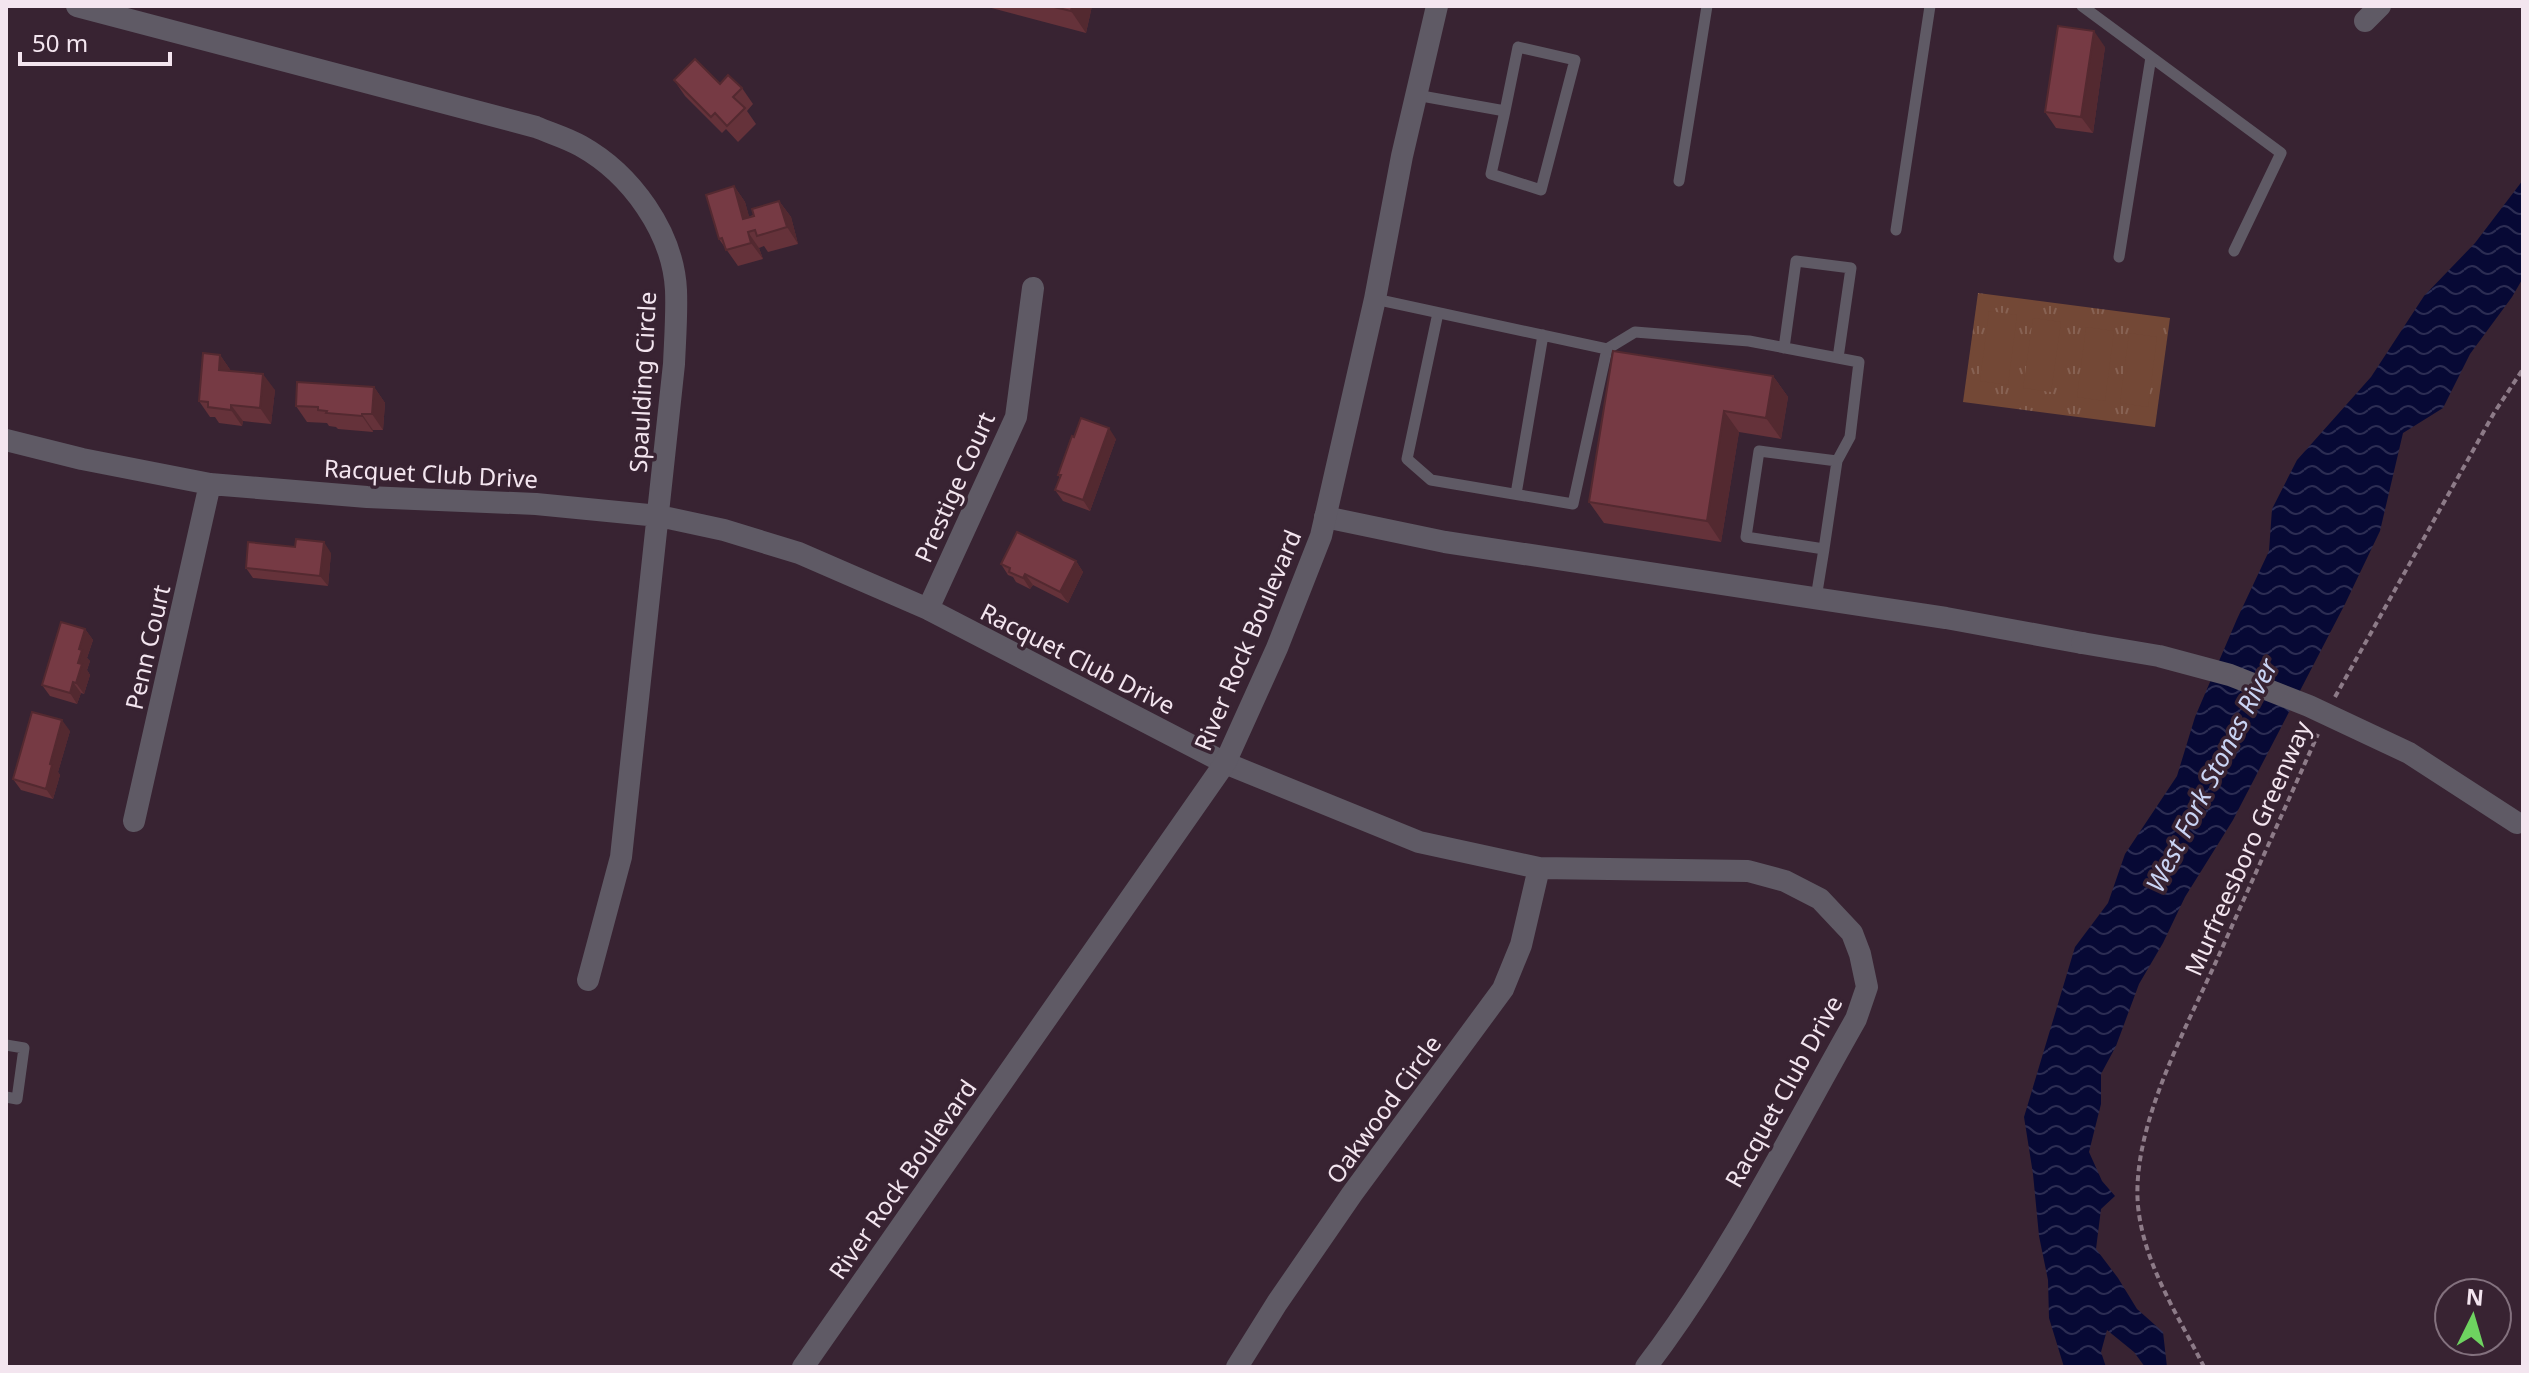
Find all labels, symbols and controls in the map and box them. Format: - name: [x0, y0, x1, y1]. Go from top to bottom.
- scale bar: [20, 16, 170, 66]
- text: 50 m: [32, 26, 88, 59]
- street label: Spaulding Circle: [621, 291, 663, 473]
- street label: Prestige Court: [906, 406, 1002, 567]
- street label: Racquet Club Drive: [323, 451, 539, 495]
- street label: River Rock Boulevard: [1185, 524, 1309, 756]
- street label: Penn Court: [117, 581, 177, 713]
- street label: Racquet Club Drive: [975, 595, 1181, 721]
- water label: West Fork Stones River: [2136, 650, 2286, 898]
- street label: Murfreesboro Greenway: [2176, 715, 2318, 981]
- street label: Racquet Club Drive: [1717, 989, 1849, 1193]
- street label: Oakwood Circle: [1318, 1028, 1448, 1190]
- street label: River Rock Boulevard: [820, 1072, 984, 1286]
- north arrow: [2433, 1277, 2513, 1357]
- text: N: [2465, 1280, 2485, 1312]

